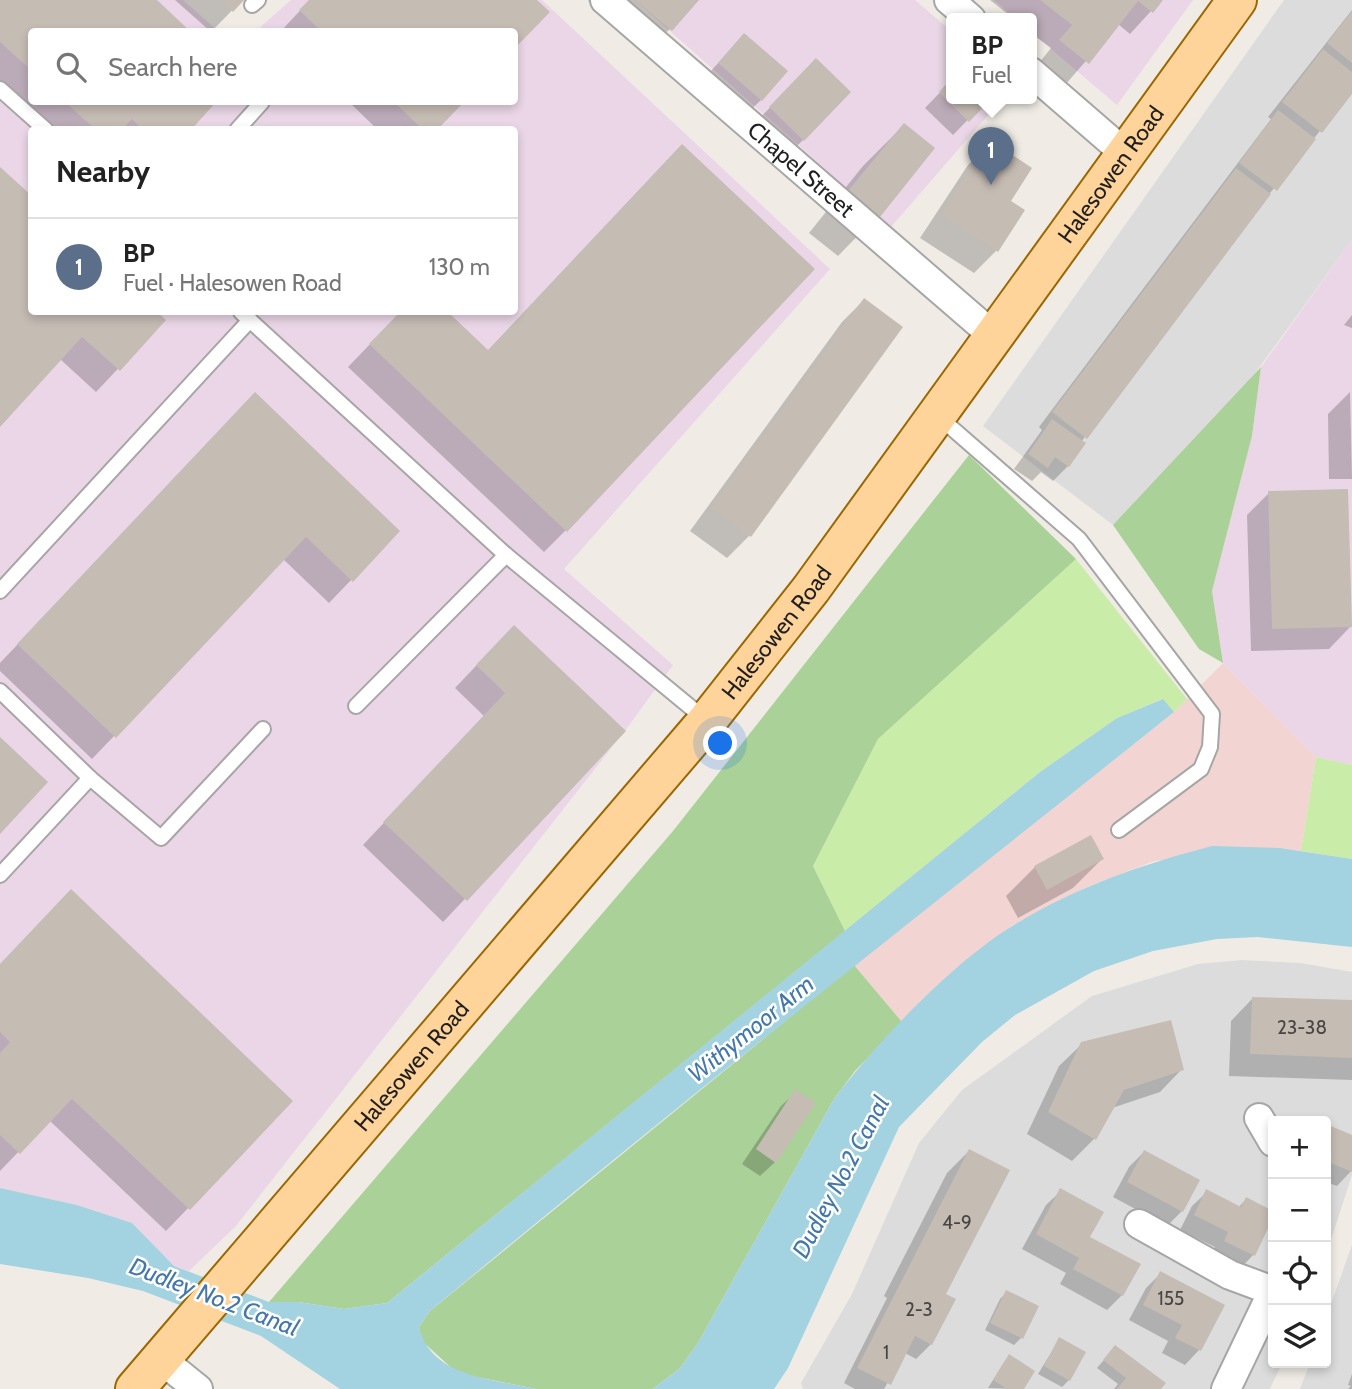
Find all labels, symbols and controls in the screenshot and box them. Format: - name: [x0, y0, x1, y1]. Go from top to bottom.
- popup: [946, 13, 1037, 104]
- search box: [28, 28, 518, 105]
- text: BP: [971, 29, 1003, 61]
- icon: search: [52, 48, 90, 86]
- text: Search here: [108, 51, 237, 83]
- text: Fuel: [971, 61, 1012, 89]
- street label: Halesowen Road: [1052, 100, 1170, 249]
- street label: Chapel Street: [742, 116, 860, 223]
- pin: 1: [968, 127, 1014, 185]
- text: Nearby: [56, 153, 150, 190]
- text: BP: [123, 237, 155, 269]
- text: 1: [75, 253, 83, 281]
- text: 130 m: [429, 253, 490, 281]
- text: Fuel · Halesowen Road: [123, 269, 342, 297]
- street label: Halesowen Road: [715, 560, 837, 705]
- your location: [703, 726, 737, 760]
- water label: Withymoor Arm: [682, 969, 820, 1088]
- street label: Halesowen Road: [348, 995, 475, 1137]
- house number: 23-38: [1277, 1016, 1327, 1039]
- water label: Dudley No.2 Canal: [786, 1091, 896, 1263]
- map controls: [1268, 1116, 1331, 1368]
- button: +: [1268, 1116, 1331, 1179]
- button: −: [1268, 1179, 1331, 1242]
- house number: 4-9: [942, 1211, 972, 1234]
- button: locate: [1268, 1242, 1331, 1305]
- water label: Dudley No.2 Canal: [125, 1251, 303, 1342]
- house number: 155: [1158, 1287, 1184, 1310]
- house number: 2-3: [905, 1298, 933, 1321]
- button: layers: [1268, 1305, 1331, 1368]
- house number: 1: [883, 1341, 889, 1364]

